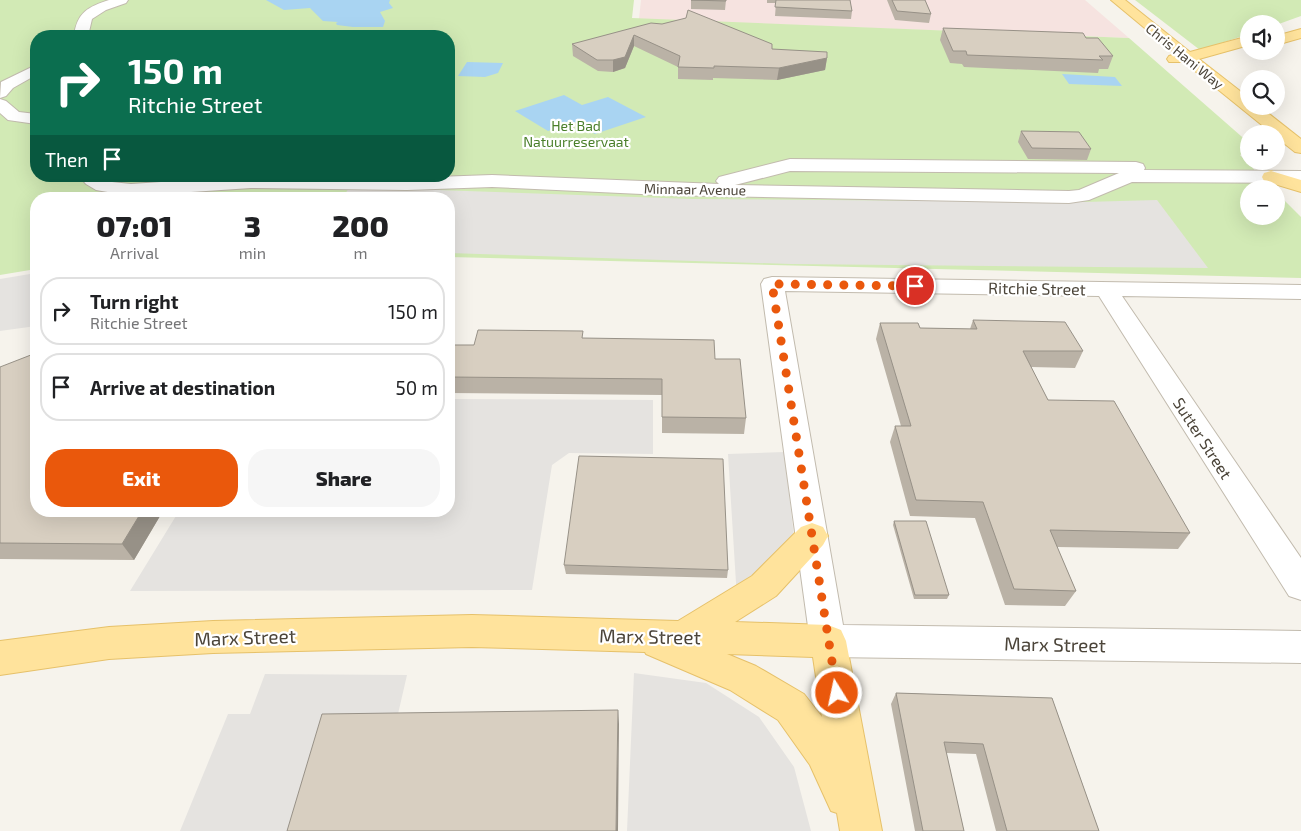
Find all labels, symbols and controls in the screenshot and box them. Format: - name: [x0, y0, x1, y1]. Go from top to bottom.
- map controls: [1240, 15, 1285, 225]
- button: sound: [1240, 15, 1285, 60]
- street label: Chris Hani Way: [1143, 19, 1228, 93]
- text: 150 m: [128, 49, 223, 91]
- icon: right: [45, 50, 110, 115]
- button: search: [1240, 70, 1285, 115]
- text: Ritchie Street: [128, 91, 262, 117]
- park label: Het Bad Natuurreservaat: [523, 117, 629, 150]
- button: +: [1240, 125, 1285, 170]
- icon: arrive: [98, 145, 126, 173]
- text: Then: [45, 148, 88, 171]
- street label: Minnaar Avenue: [644, 180, 746, 198]
- button: −: [1240, 180, 1285, 225]
- text: 07:01: [96, 207, 173, 243]
- text: 3: [244, 207, 261, 243]
- text: 200: [332, 207, 389, 243]
- text: Arrival: [110, 243, 159, 262]
- text: min: [239, 243, 266, 262]
- text: m: [354, 243, 368, 262]
- pin: [894, 265, 936, 307]
- icon: arrive: [901, 272, 929, 300]
- street label: Ritchie Street: [988, 278, 1086, 298]
- text: Turn right: [90, 290, 178, 313]
- icon: right: [47, 297, 75, 325]
- text: 150 m: [388, 300, 438, 323]
- text: Ritchie Street: [90, 313, 188, 332]
- icon: arrive: [47, 373, 75, 401]
- text: Arrive at destination: [90, 376, 275, 399]
- text: 50 m: [395, 376, 438, 399]
- street label: Sutter Street: [1170, 394, 1236, 482]
- button: Exit: [45, 449, 238, 507]
- button: Share: [248, 449, 440, 507]
- street label: Marx Street: [194, 624, 296, 650]
- street label: Marx Street: [599, 624, 701, 648]
- street label: Marx Street: [1004, 632, 1106, 656]
- position arrow: [810, 666, 862, 718]

